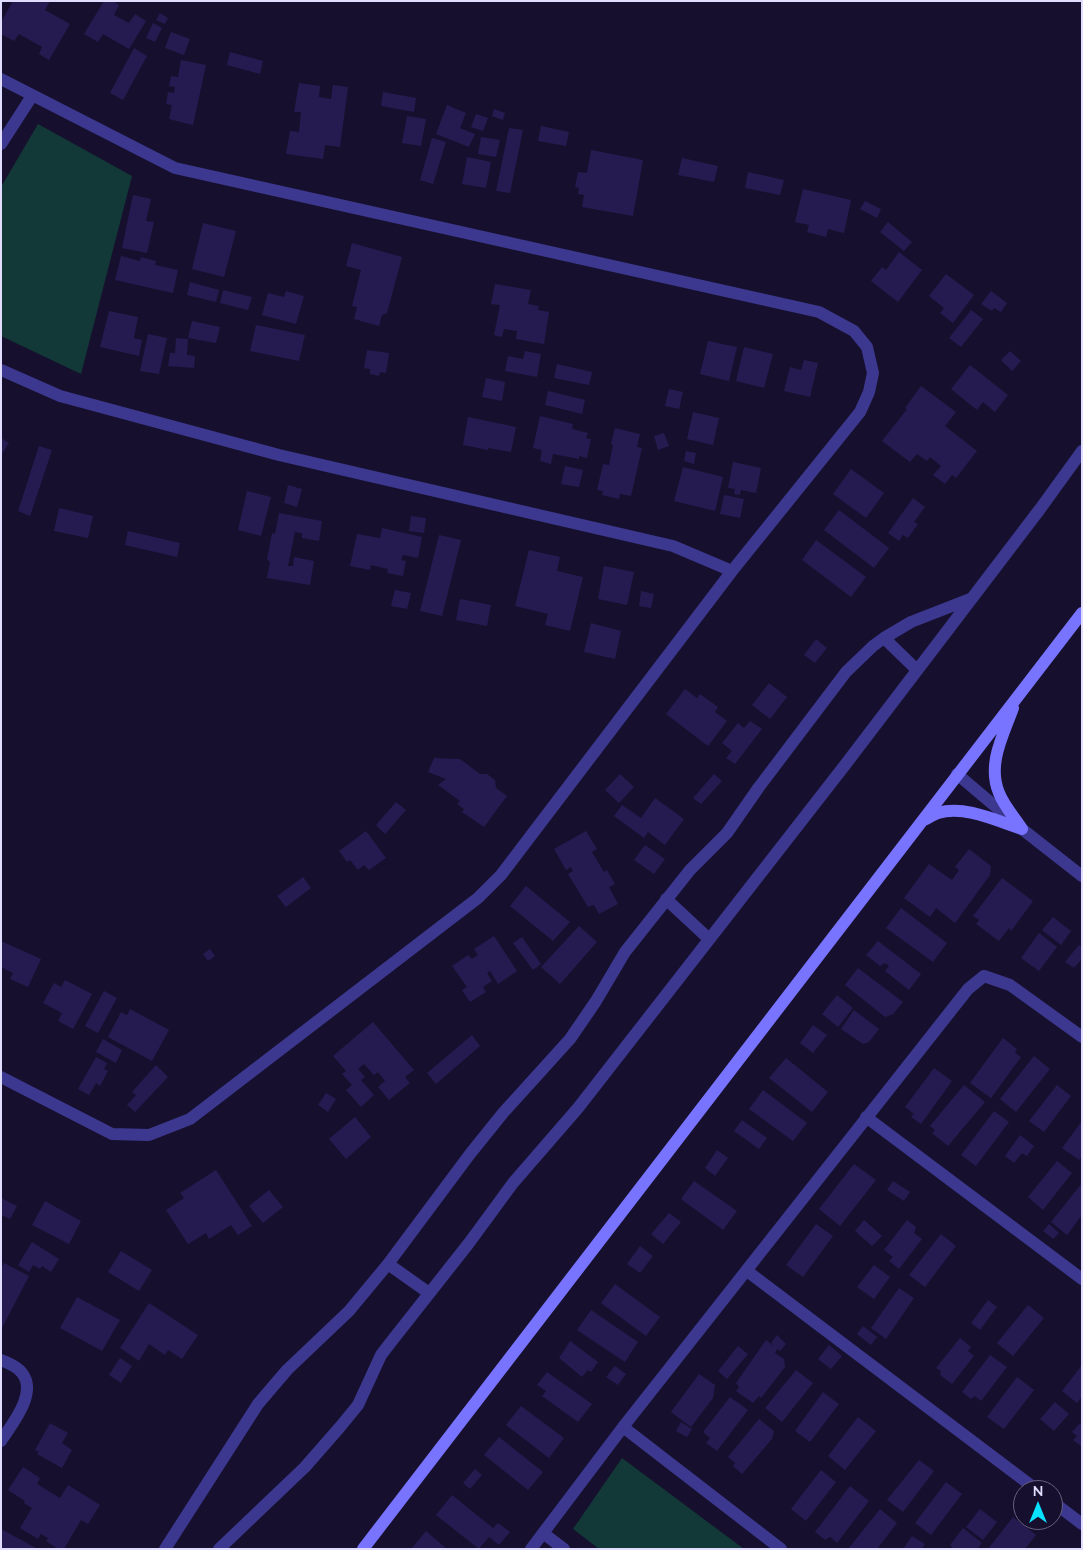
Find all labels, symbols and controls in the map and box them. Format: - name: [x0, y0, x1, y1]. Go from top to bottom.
- north arrow: [1013, 1480, 1063, 1530]
- text: N: [1033, 1482, 1043, 1500]

